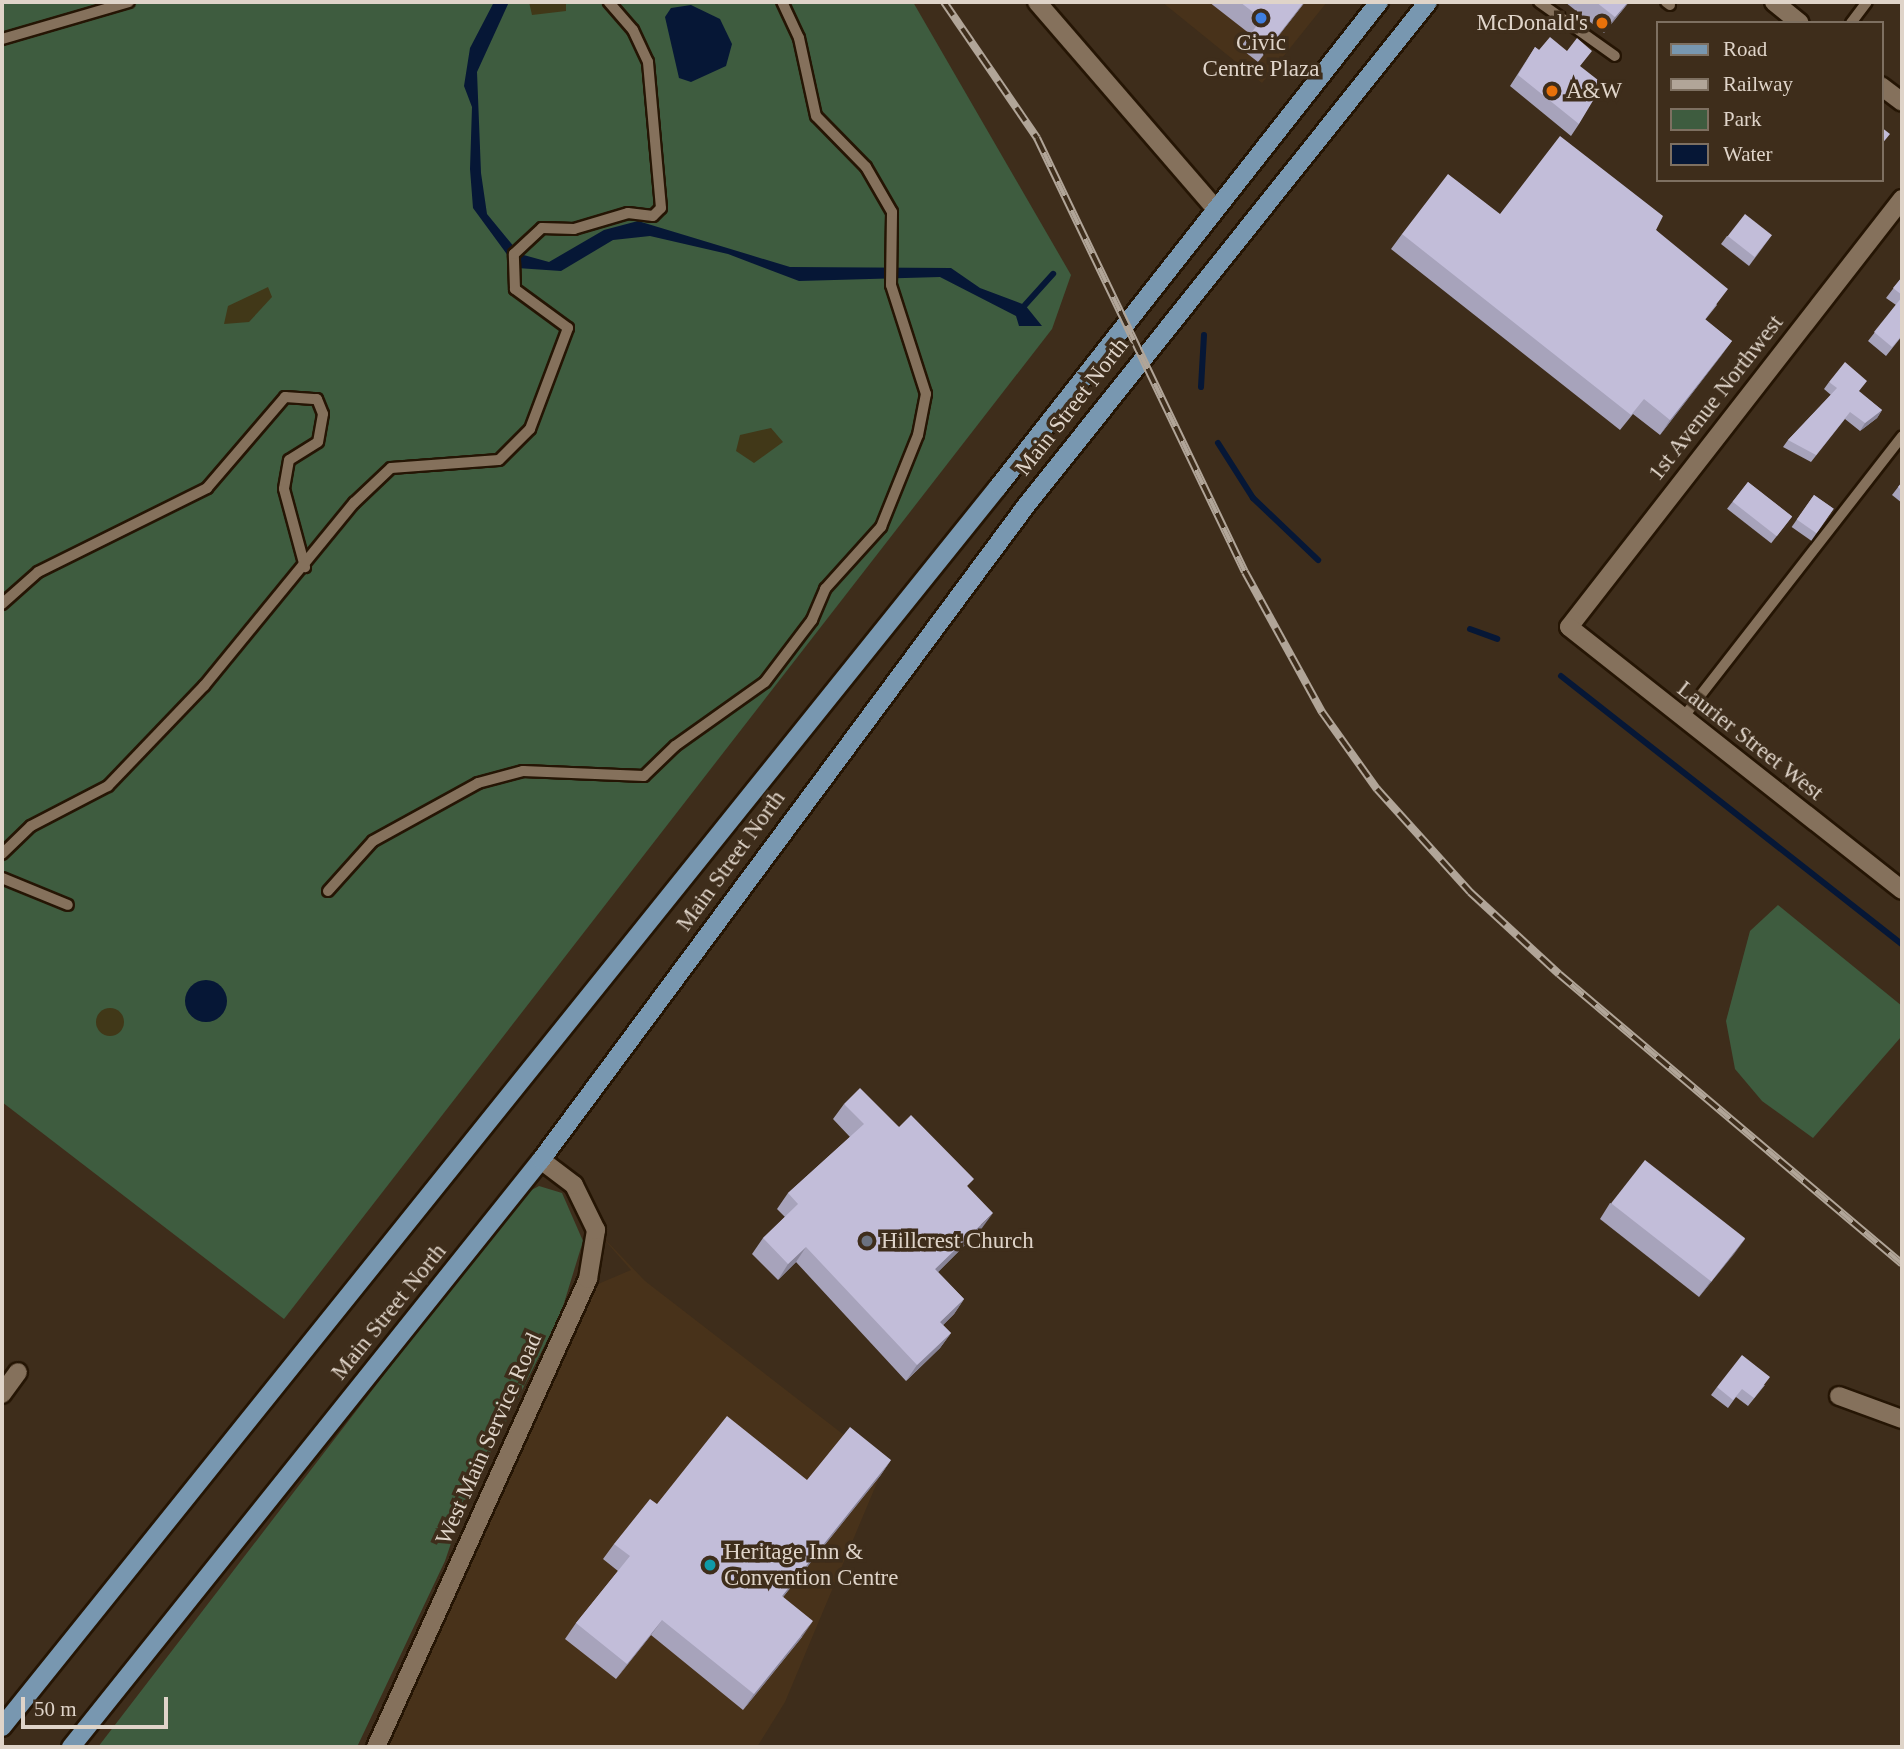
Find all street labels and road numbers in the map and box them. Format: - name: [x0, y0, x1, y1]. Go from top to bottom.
- street label: 1st Avenue Northwest: [1642, 309, 1790, 487]
- street label: Main Street North: [1010, 333, 1134, 481]
- street label: Laurier Street West: [1671, 675, 1829, 807]
- street label: Main Street North: [671, 785, 791, 937]
- street label: Main Street North: [326, 1238, 452, 1386]
- street label: West Main Service Road: [430, 1329, 548, 1549]

